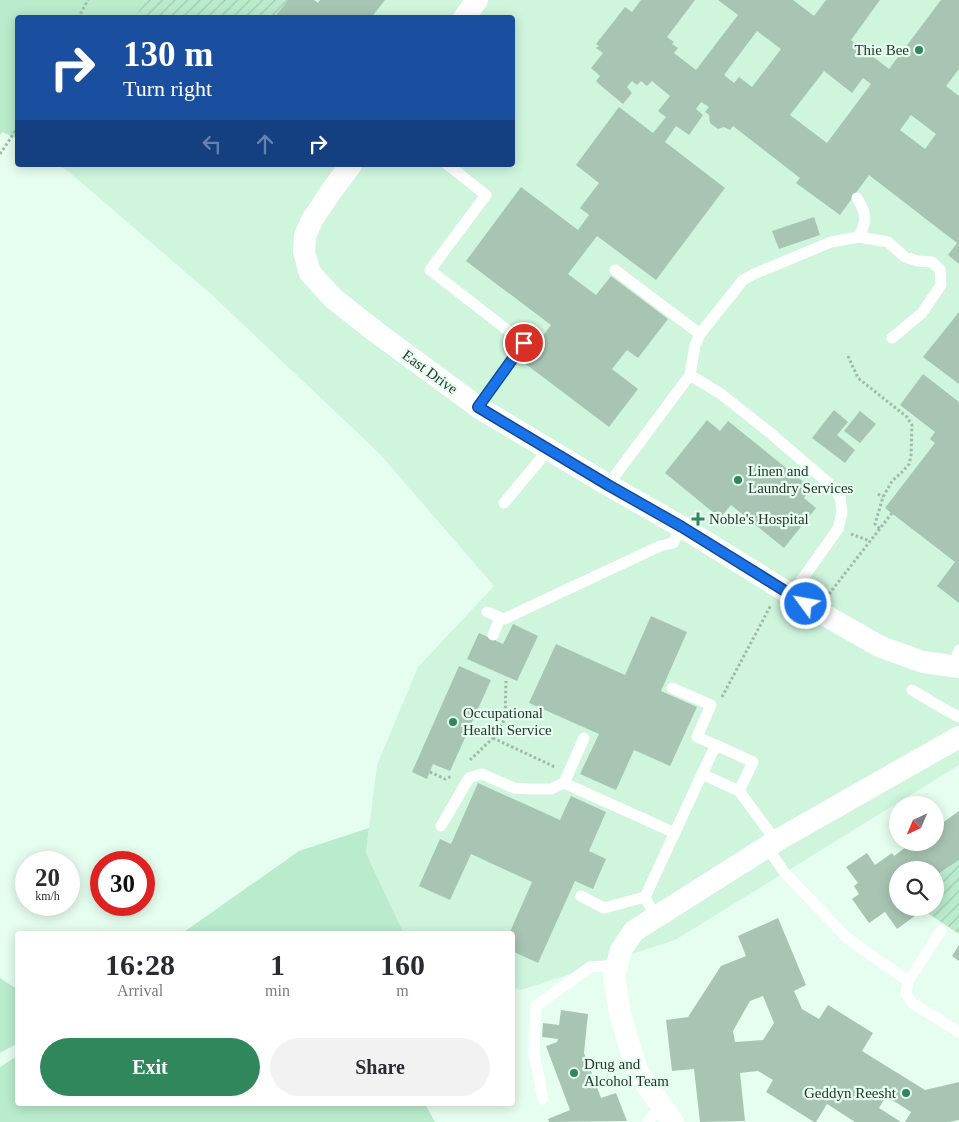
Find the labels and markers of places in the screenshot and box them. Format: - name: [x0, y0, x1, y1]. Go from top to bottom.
- place label: Thie Bee: [854, 42, 909, 58]
- marker: Thie Bee: [913, 44, 925, 56]
- pin: [503, 322, 545, 364]
- place label: Linen and Laundry Services: [748, 463, 854, 496]
- marker: Linen and Laundry Services: [732, 474, 744, 486]
- place label: Noble's Hospital: [709, 511, 809, 527]
- marker: Noble's Hospital: [691, 512, 705, 526]
- place label: Occupational Health Service: [463, 705, 552, 738]
- marker: Occupational Health Service: [447, 716, 459, 728]
- place label: Drug and Alcohol Team: [584, 1056, 669, 1089]
- marker: Drug and Alcohol Team: [568, 1067, 580, 1079]
- place label: Geddyn Reesht: [804, 1085, 897, 1101]
- marker: Geddyn Reesht: [900, 1087, 912, 1099]

